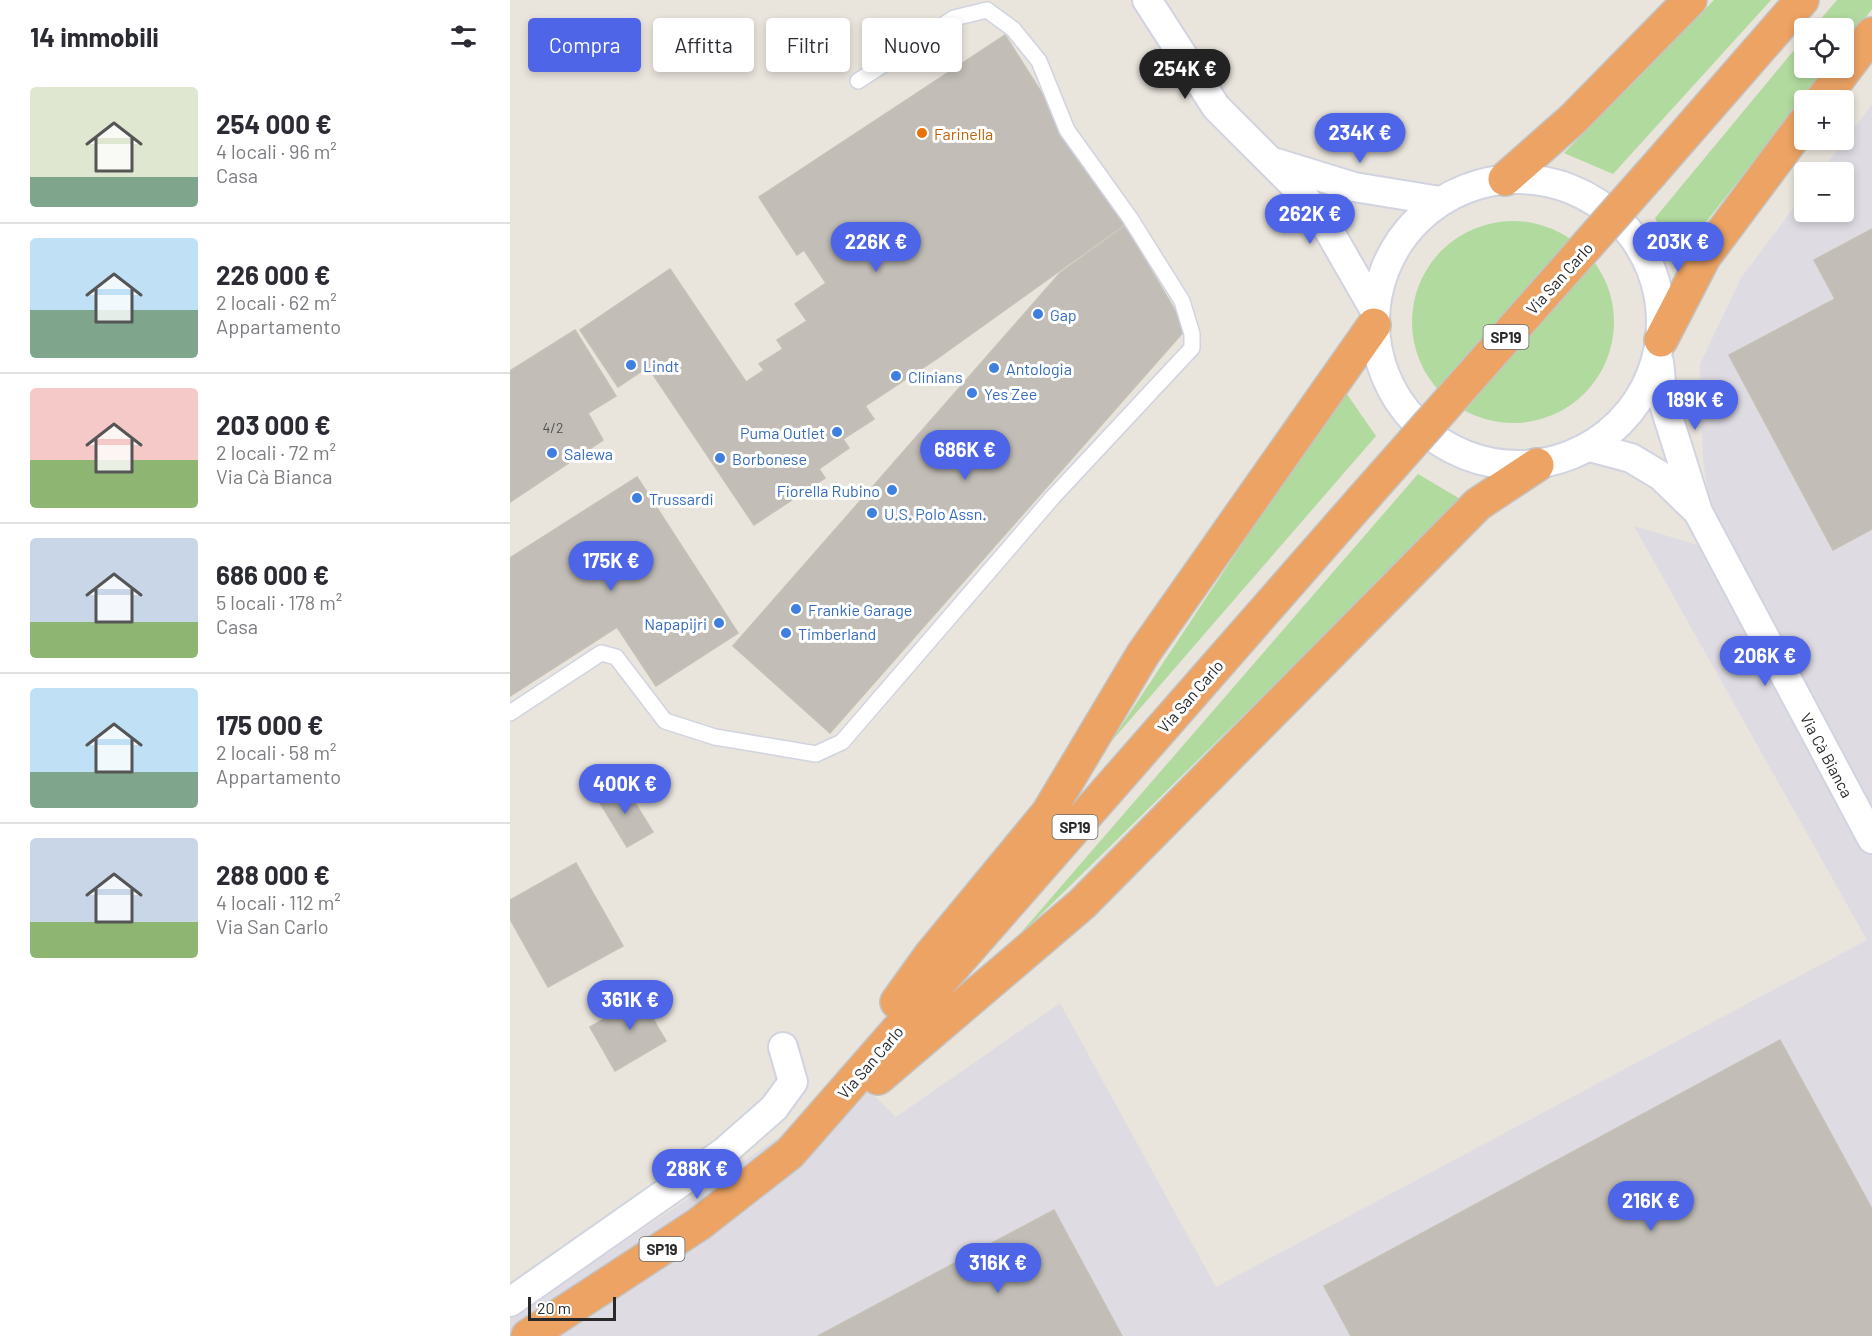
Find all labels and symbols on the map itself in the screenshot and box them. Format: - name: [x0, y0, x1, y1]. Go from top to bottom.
- pin: 254K €: [1136, 49, 1234, 100]
- pin: 234K €: [1311, 113, 1409, 164]
- place label: Farinella: [934, 124, 993, 143]
- marker: Farinella: [915, 126, 929, 140]
- pin: 262K €: [1261, 194, 1359, 245]
- pin: 226K €: [827, 222, 925, 273]
- pin: 203K €: [1629, 222, 1727, 273]
- street label: Via San Carlo: [1522, 238, 1596, 318]
- place label: Gap: [1050, 305, 1077, 324]
- marker: Gap: [1031, 307, 1045, 321]
- road number: SP19: [1484, 325, 1528, 349]
- place label: Lindt: [643, 356, 679, 375]
- marker: Lindt: [624, 358, 638, 372]
- place label: Antologia: [1006, 359, 1072, 378]
- marker: Antologia: [987, 361, 1001, 375]
- place label: Clinians: [908, 367, 963, 386]
- marker: Clinians: [889, 369, 903, 383]
- pin: 189K €: [1646, 380, 1744, 431]
- place label: Yes Zee: [984, 384, 1037, 403]
- marker: Yes Zee: [965, 386, 979, 400]
- house number: 4/2: [543, 419, 563, 436]
- place label: Puma Outlet: [740, 423, 825, 442]
- marker: Puma Outlet: [830, 425, 844, 439]
- pin: 686K €: [916, 430, 1014, 481]
- place label: Salewa: [564, 444, 613, 463]
- marker: Salewa: [545, 446, 559, 460]
- place label: Borbonese: [732, 449, 807, 468]
- marker: Borbonese: [713, 451, 727, 465]
- place label: Fiorella Rubino: [777, 481, 880, 500]
- marker: Fiorella Rubino: [885, 483, 899, 497]
- place label: Trussardi: [649, 489, 714, 508]
- marker: Trussardi: [630, 491, 644, 505]
- place label: U.S. Polo Assn.: [884, 504, 986, 523]
- marker: U.S. Polo Assn.: [865, 506, 879, 520]
- pin: 175K €: [562, 541, 660, 592]
- place label: Frankie Garage: [808, 600, 912, 619]
- marker: Frankie Garage: [789, 602, 803, 616]
- place label: Napapijri: [644, 614, 707, 633]
- marker: Napapijri: [712, 616, 726, 630]
- place label: Timberland: [798, 624, 876, 643]
- marker: Timberland: [779, 626, 793, 640]
- pin: 206K €: [1716, 636, 1814, 687]
- street label: Via San Carlo: [1153, 656, 1227, 736]
- street label: Via Cà Bianca: [1797, 709, 1857, 801]
- pin: 400K €: [576, 764, 674, 815]
- road number: SP19: [1052, 815, 1098, 839]
- pin: 361K €: [581, 980, 679, 1031]
- street label: Via San Carlo: [833, 1022, 907, 1102]
- pin: 288K €: [648, 1149, 746, 1200]
- pin: 216K €: [1602, 1181, 1700, 1232]
- road number: SP19: [640, 1237, 684, 1261]
- pin: 316K €: [949, 1243, 1047, 1294]
- scale bar: [528, 1294, 616, 1322]

